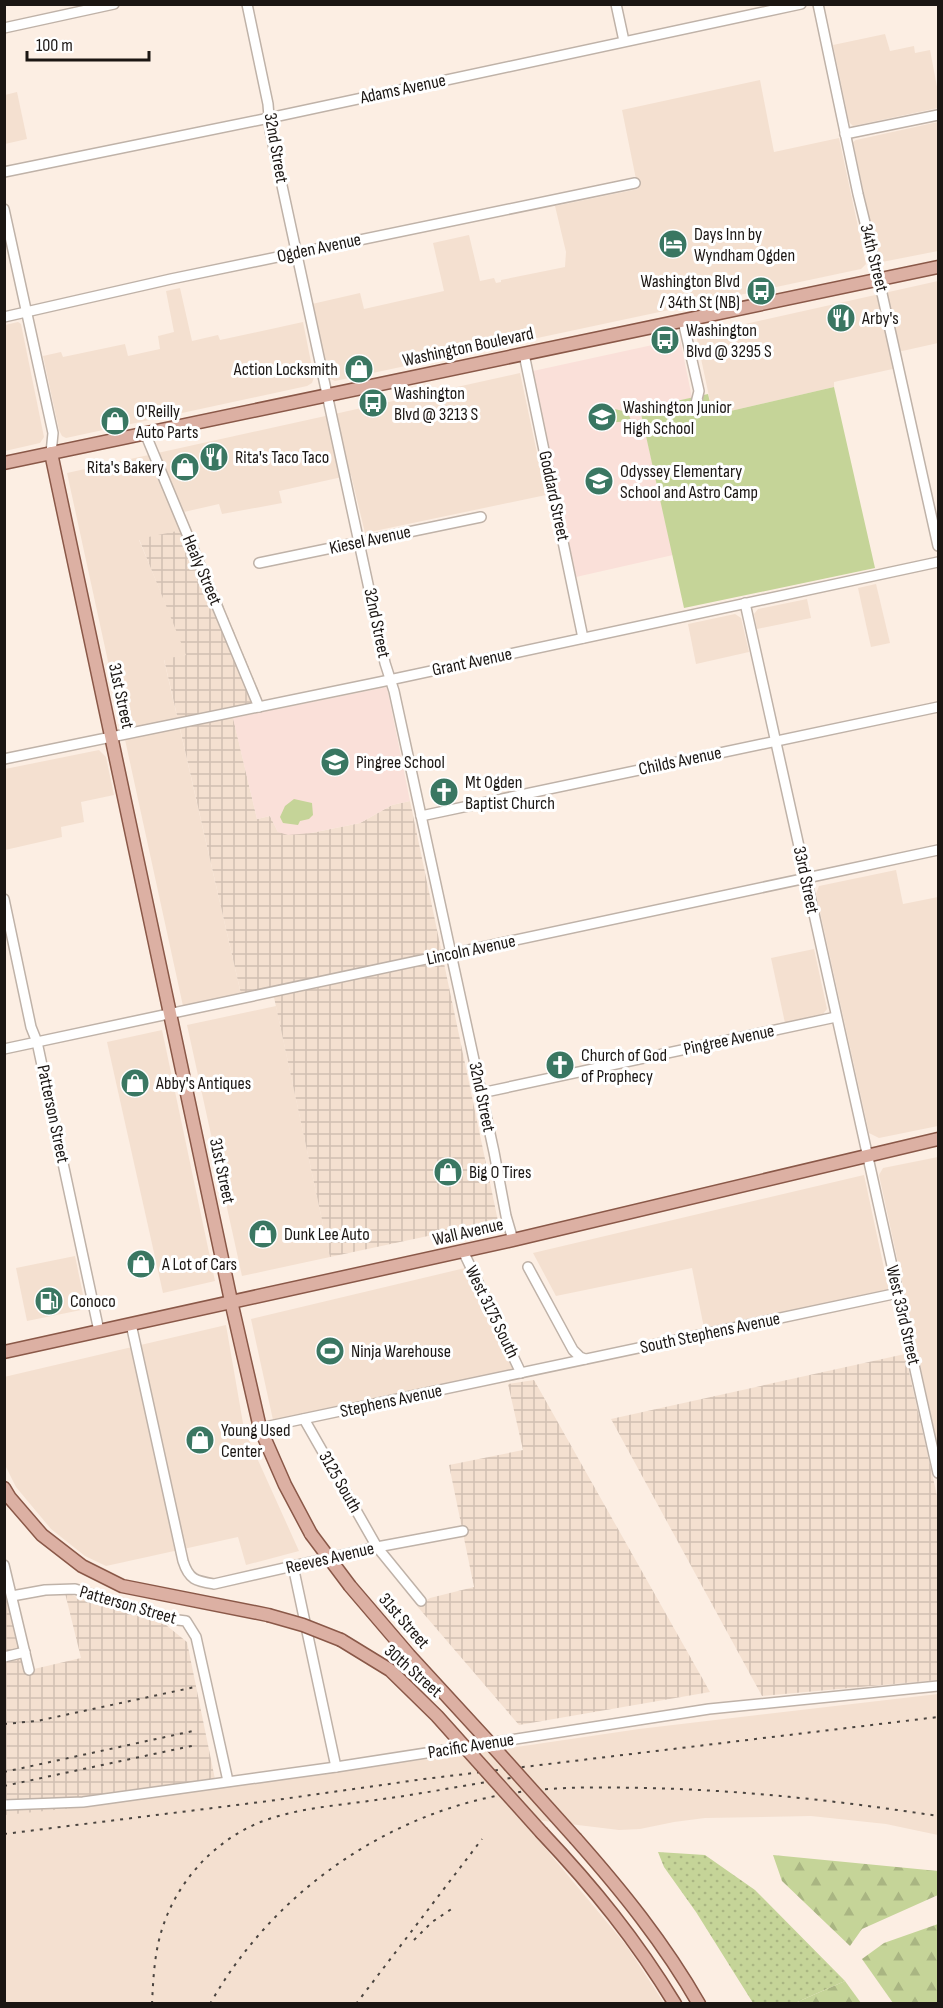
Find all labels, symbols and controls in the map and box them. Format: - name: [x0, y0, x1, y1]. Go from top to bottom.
- scale bar: [27, 24, 148, 62]
- text: 100 m: [36, 35, 73, 56]
- street label: Adams Avenue: [357, 70, 448, 108]
- street label: 32nd Street: [259, 111, 293, 185]
- street label: 34th Street: [855, 222, 893, 295]
- place label: Days Inn by Wyndham Ogden: [694, 224, 795, 266]
- hotel icon: Days Inn by Wyndham Ogden: [657, 228, 689, 260]
- street label: Ogden Avenue: [275, 229, 363, 267]
- place label: Washington Blvd / 34th St (NB): [640, 271, 740, 313]
- bus stop icon: Washington Blvd / 34th St (NB): [745, 275, 777, 307]
- restaurant icon: Arby's: [825, 302, 857, 334]
- place label: Arby's: [861, 308, 899, 329]
- place label: Washington Blvd @ 3295 S: [686, 320, 772, 362]
- street label: Washington Boulevard: [401, 323, 535, 371]
- bus stop icon: Washington Blvd @ 3295 S: [649, 324, 681, 356]
- shop icon: Action Locksmith: [343, 353, 375, 385]
- place label: Action Locksmith: [233, 359, 338, 380]
- place label: Washington Blvd @ 3213 S: [394, 383, 479, 425]
- bus stop icon: Washington Blvd @ 3213 S: [357, 387, 389, 419]
- place label: Washington Junior High School: [623, 397, 732, 439]
- place label: O'Reilly Auto Parts: [135, 401, 198, 443]
- school or university icon: Washington Junior High School: [586, 401, 618, 433]
- shop icon: O'Reilly Auto Parts: [99, 405, 131, 437]
- restaurant icon: Rita's Taco Taco: [198, 441, 230, 473]
- place label: Rita's Taco Taco: [235, 447, 329, 468]
- street label: Goddard Street: [534, 449, 574, 544]
- shop icon: Rita's Bakery: [169, 451, 201, 483]
- place label: Rita's Bakery: [87, 457, 164, 478]
- place label: Odyssey Elementary School and Astro Camp: [620, 461, 758, 503]
- school or university icon: Odyssey Elementary School and Astro Camp: [583, 465, 615, 497]
- street label: Kiesel Avenue: [327, 521, 413, 559]
- street label: Healy Street: [178, 532, 226, 609]
- street label: 32nd Street: [359, 586, 395, 660]
- street label: Grant Avenue: [430, 643, 514, 681]
- street label: 31st Street: [104, 661, 138, 731]
- street label: Childs Avenue: [637, 742, 723, 780]
- school or university icon: Pingree School: [319, 746, 351, 778]
- place label: Pingree School: [356, 752, 445, 773]
- place label: Mt Ogden Baptist Church: [465, 772, 555, 814]
- church icon: Mt Ogden Baptist Church: [428, 776, 460, 808]
- street label: 33rd Street: [789, 844, 823, 916]
- street label: Lincoln Avenue: [425, 930, 517, 970]
- street label: Pingree Avenue: [682, 1020, 776, 1060]
- place label: Church of God of Prophecy: [581, 1045, 667, 1087]
- church icon: Church of God of Prophecy: [544, 1049, 576, 1081]
- street label: 32nd Street: [464, 1060, 500, 1134]
- street label: Patterson Street: [32, 1063, 74, 1165]
- shop icon: Abby's Antiques: [119, 1067, 151, 1099]
- place label: Abby's Antiques: [155, 1073, 251, 1094]
- street label: 31st Street: [205, 1136, 239, 1206]
- shop icon: Big O Tires: [432, 1156, 464, 1188]
- place label: Big O Tires: [469, 1162, 531, 1183]
- street label: Wall Avenue: [431, 1214, 505, 1250]
- shop icon: Dunk Lee Auto: [247, 1218, 279, 1250]
- place label: Dunk Lee Auto: [284, 1224, 370, 1245]
- shop icon: A Lot of Cars: [125, 1248, 157, 1280]
- place label: A Lot of Cars: [161, 1254, 237, 1275]
- street label: West 3175 South: [461, 1262, 523, 1362]
- street label: West 33rd Street: [881, 1263, 925, 1367]
- fuel station icon: Conoco: [33, 1285, 65, 1317]
- place label: Conoco: [70, 1291, 116, 1312]
- street label: South Stephens Avenue: [638, 1308, 782, 1358]
- sports icon: Ninja Warehouse: [314, 1335, 346, 1367]
- place label: Ninja Warehouse: [351, 1341, 451, 1362]
- street label: Stephens Avenue: [338, 1380, 444, 1422]
- place label: Young Used Center: [221, 1420, 290, 1462]
- shop icon: Young Used Center: [184, 1424, 216, 1456]
- street label: 3125 South: [314, 1448, 366, 1516]
- street label: Reeves Avenue: [284, 1538, 376, 1578]
- street label: Patterson Street: [77, 1581, 179, 1629]
- street label: 31st Street: [374, 1589, 434, 1653]
- street label: 30th Street: [380, 1640, 447, 1702]
- street label: Pacific Avenue: [427, 1729, 515, 1763]

